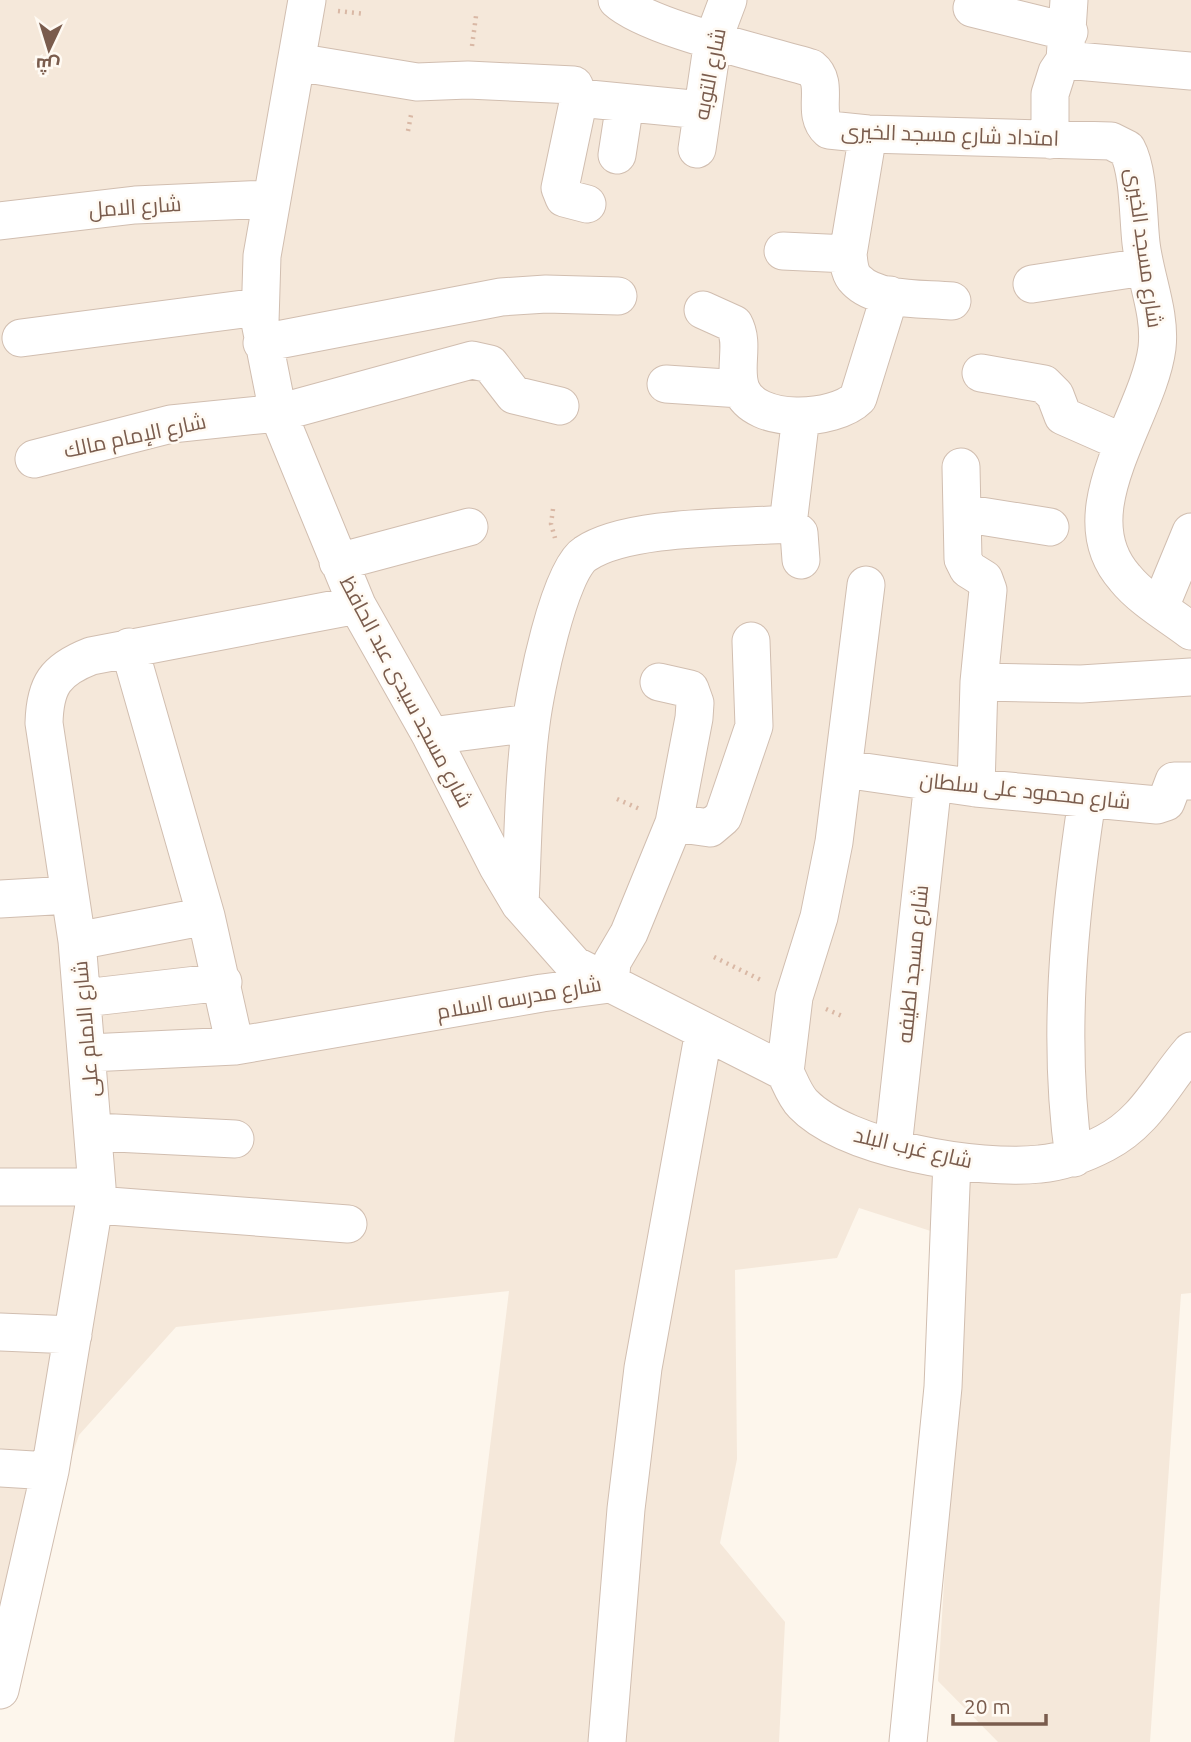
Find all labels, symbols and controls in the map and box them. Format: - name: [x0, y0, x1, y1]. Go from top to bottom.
- north arrow: [14, 14, 84, 84]
- street label: شارع التوبه: [688, 26, 733, 122]
- text: ش: [35, 53, 61, 78]
- street label: امتداد شارع مسجد الخيرى: [840, 118, 1060, 153]
- street label: شارع مسجد الخيرى: [1119, 166, 1168, 330]
- street label: شارع الامل: [88, 191, 182, 224]
- street label: شارع الإمام مالك: [61, 408, 209, 465]
- street label: شارع مسجد سيدى عبد الحافظ: [333, 572, 478, 813]
- street label: شارع محمود على سلطان: [918, 767, 1132, 816]
- street label: شارع مسجد لطيفه: [892, 884, 935, 1045]
- street label: شارع الامام على: [67, 960, 106, 1098]
- street label: شارع مدرسه السلام: [435, 971, 604, 1026]
- street label: شارع غرب البلد: [851, 1122, 975, 1175]
- scale bar: [953, 1682, 1046, 1726]
- text: 20 m: [964, 1694, 1011, 1718]

